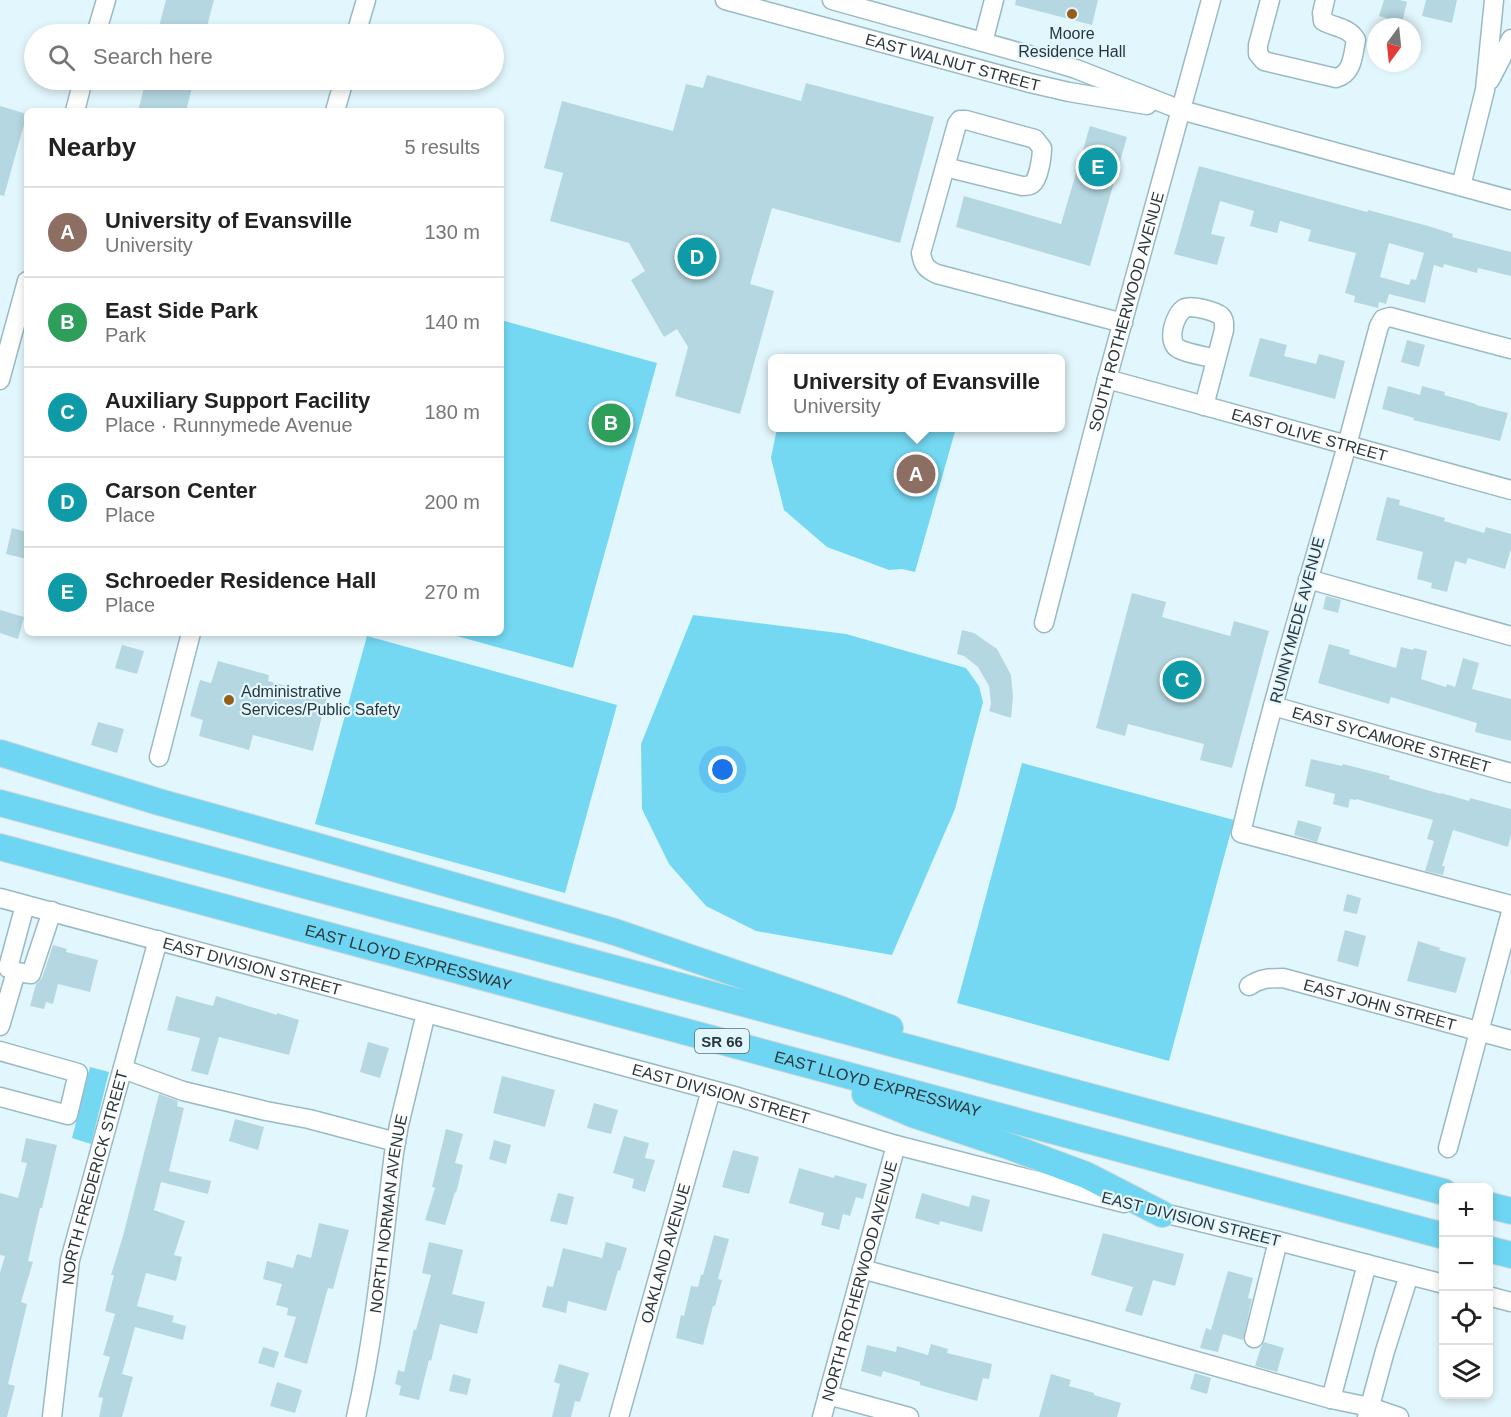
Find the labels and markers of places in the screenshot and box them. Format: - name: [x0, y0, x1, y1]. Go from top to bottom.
- marker: Moore Residence Hall: [1065, 7, 1079, 21]
- place label: Moore Residence Hall: [1018, 25, 1126, 60]
- pin: E: [1078, 144, 1118, 190]
- pin: D: [678, 234, 716, 280]
- pin: B: [592, 400, 630, 446]
- pin: A: [896, 452, 936, 496]
- pin: C: [1162, 658, 1202, 702]
- place label: Administrative Services/Public Safety: [241, 683, 400, 718]
- marker: Administrative Services/Public Safety: [222, 693, 236, 707]

